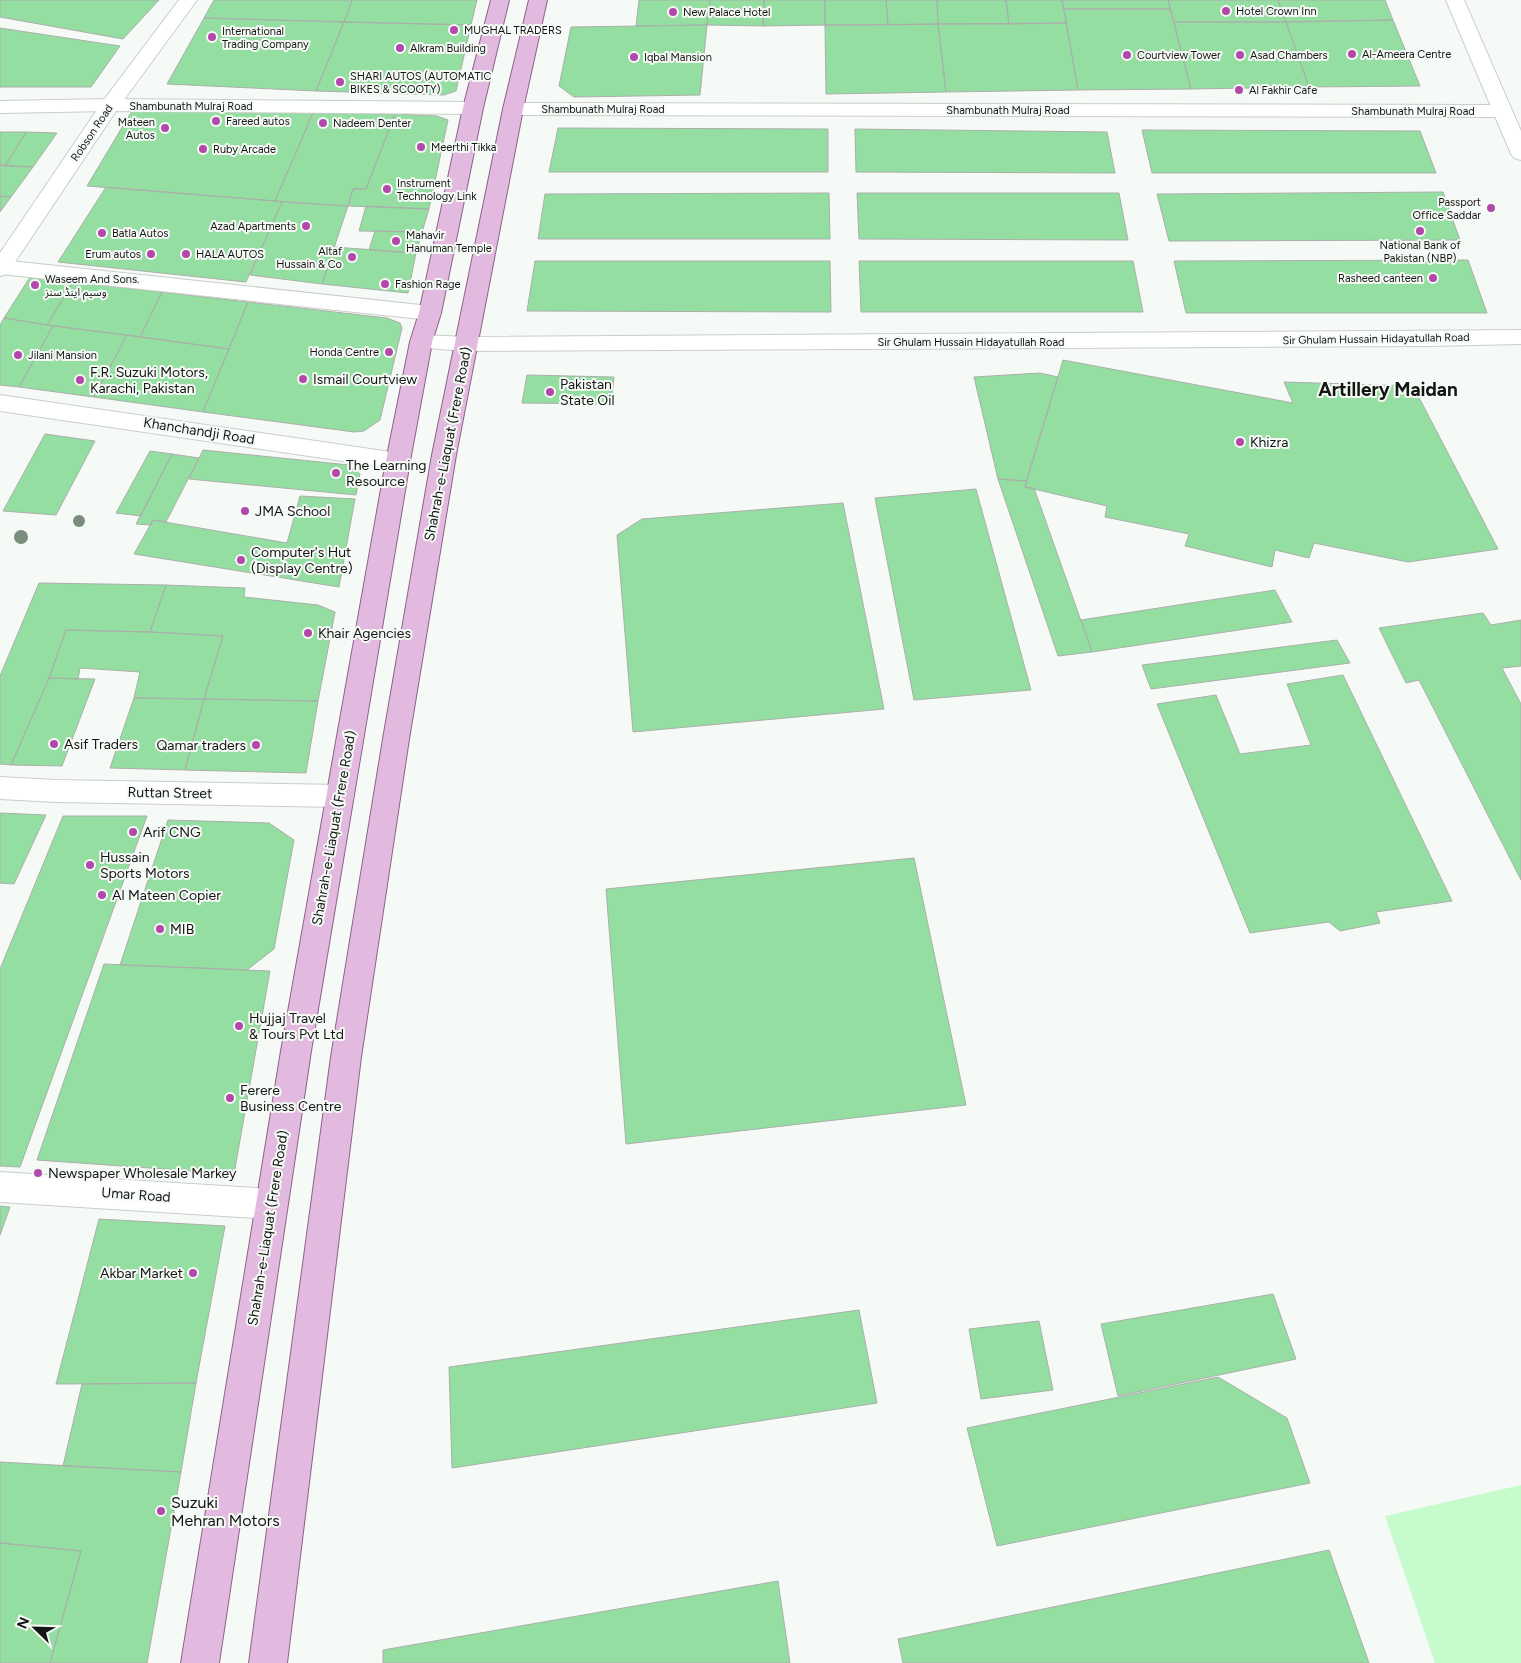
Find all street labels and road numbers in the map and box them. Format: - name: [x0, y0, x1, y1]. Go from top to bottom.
- street label: Shambunath Mulraj Road: [129, 100, 253, 113]
- street label: Robson Road: [68, 102, 116, 164]
- street label: Shambunath Mulraj Road: [541, 103, 665, 116]
- street label: Shambunath Mulraj Road: [946, 104, 1070, 117]
- street label: Shambunath Mulraj Road: [1351, 105, 1475, 118]
- street label: Sir Ghulam Hussain Hidayatullah Road: [1282, 331, 1470, 347]
- street label: Sir Ghulam Hussain Hidayatullah Road: [877, 336, 1065, 349]
- street label: Shahrah-e-Liaquat (Frere Road): [421, 345, 475, 543]
- street label: Khanchandji Road: [142, 414, 256, 448]
- street label: Shahrah-e-Liaquat (Frere Road): [308, 729, 360, 927]
- street label: Ruttan Street: [127, 784, 213, 802]
- street label: Shahrah-e-Liaquat (Frere Road): [244, 1129, 292, 1327]
- street label: Umar Road: [101, 1184, 171, 1206]

